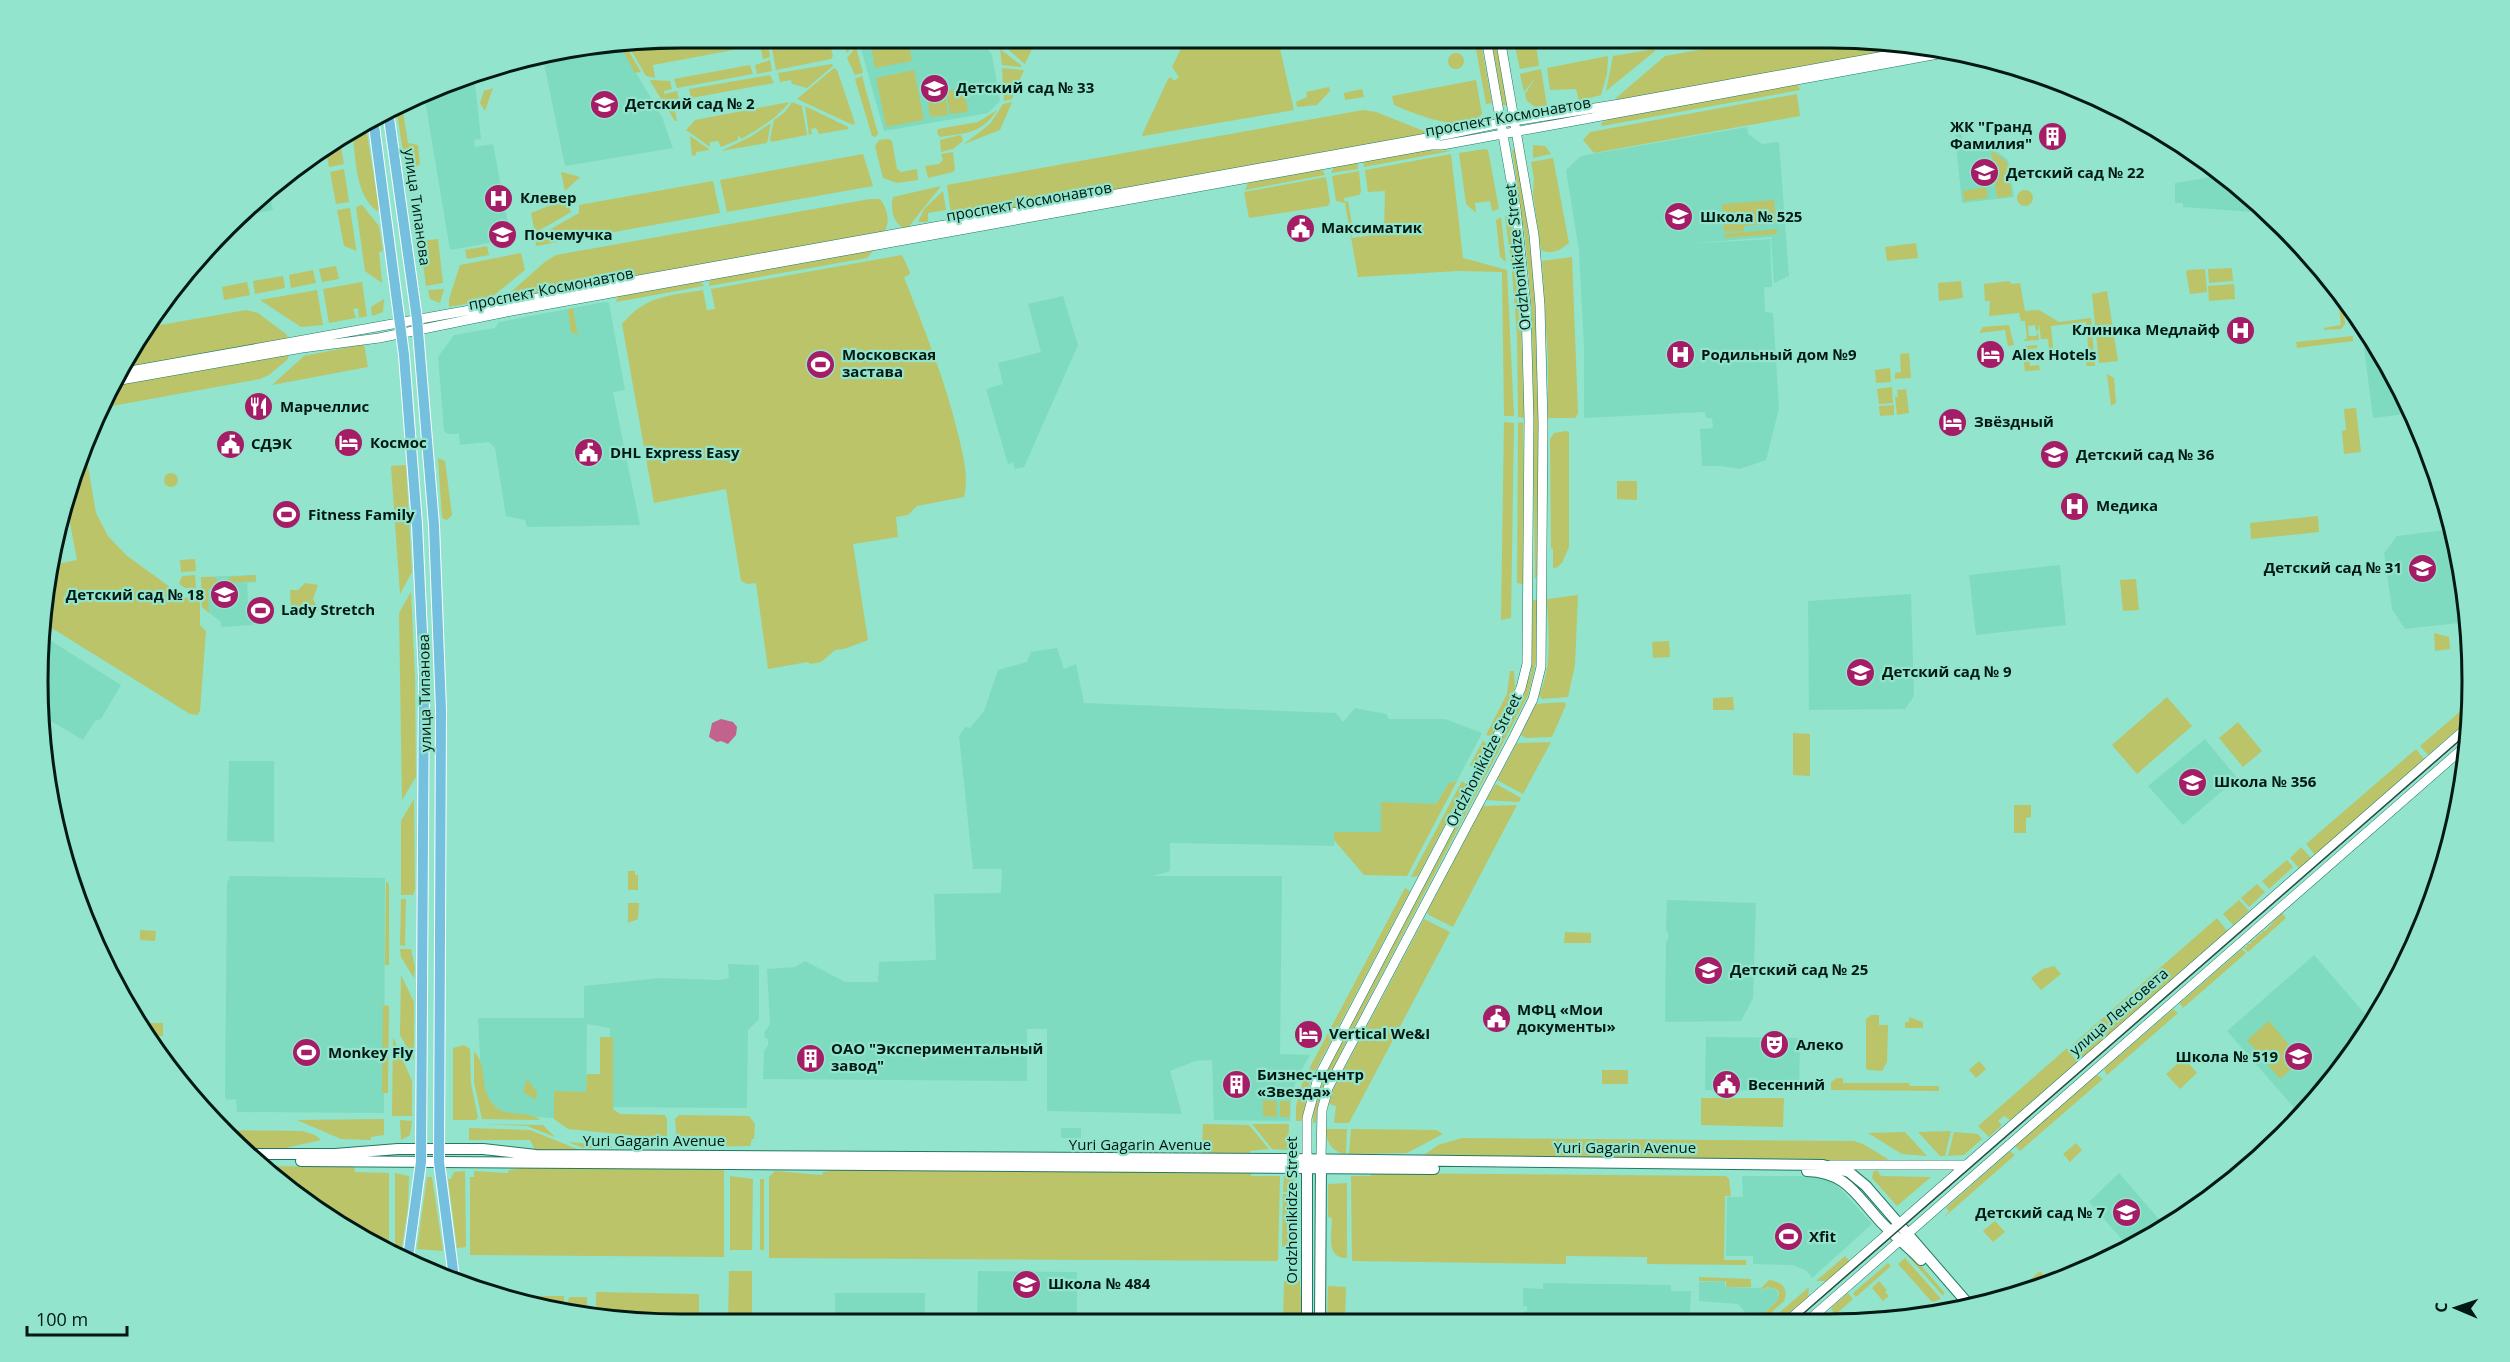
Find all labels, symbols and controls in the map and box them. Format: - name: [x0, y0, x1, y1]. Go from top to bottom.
- school or university icon: Детский сад № 33: [919, 72, 951, 104]
- place label: Детский сад № 33: [956, 77, 1094, 97]
- school or university icon: Детский сад № 2: [588, 88, 620, 120]
- street label: проспект Космонавтов: [1424, 92, 1592, 140]
- place label: Детский сад № 2: [625, 93, 755, 113]
- place label: ЖК "Гранд Фамилия": [1950, 116, 2032, 153]
- building icon: ЖК "Гранд Фамилия": [2037, 120, 2069, 152]
- street label: улица Типанова: [400, 147, 436, 267]
- school or university icon: Детский сад № 22: [1969, 157, 2001, 189]
- place label: Детский сад № 22: [2006, 162, 2145, 182]
- street label: проспект Космонавтов: [945, 177, 1113, 225]
- hospital icon: Клевер: [483, 182, 515, 214]
- street label: Ordzhonikidze Street: [1499, 183, 1535, 331]
- place label: Клевер: [520, 187, 576, 207]
- school or university icon: Школа № 525: [1663, 201, 1695, 233]
- place label: Школа № 525: [1700, 206, 1802, 226]
- public building icon: Максиматик: [1284, 212, 1316, 244]
- place label: Максиматик: [1321, 217, 1423, 237]
- school or university icon: Почемучка: [487, 219, 519, 251]
- place label: Почемучка: [524, 224, 613, 244]
- street label: проспект Космонавтов: [467, 262, 635, 314]
- hospital icon: Клиника Медлайф: [2225, 314, 2257, 346]
- place label: Клиника Медлайф: [2072, 319, 2220, 339]
- hospital icon: Родильный дом №9: [1664, 339, 1696, 371]
- hotel icon: Alex Hotels: [1975, 339, 2007, 371]
- place label: Московская застава: [842, 344, 936, 381]
- place label: Родильный дом №9: [1701, 344, 1857, 364]
- place label: Alex Hotels: [2012, 344, 2097, 364]
- sports icon: Московская застава: [805, 348, 837, 380]
- restaurant icon: Марчеллис: [243, 391, 275, 423]
- place label: Марчеллис: [280, 396, 370, 416]
- hotel icon: Звёздный: [1937, 406, 1969, 438]
- place label: Звёздный: [1974, 411, 2054, 431]
- hotel icon: Космос: [333, 427, 365, 459]
- public building icon: СДЭК: [214, 428, 246, 460]
- place label: Космос: [370, 432, 427, 452]
- place label: СДЭК: [251, 433, 293, 453]
- public building icon: DHL Express Easy: [573, 437, 605, 469]
- school or university icon: Детский сад № 36: [2039, 439, 2071, 471]
- place label: DHL Express Easy: [610, 442, 740, 462]
- place label: Детский сад № 36: [2076, 444, 2215, 464]
- hospital icon: Медика: [2059, 490, 2091, 522]
- place label: Медика: [2096, 495, 2158, 515]
- sports icon: Fitness Family: [271, 499, 303, 531]
- place label: Fitness Family: [308, 504, 415, 524]
- school or university icon: Детский сад № 31: [2407, 552, 2439, 584]
- place label: Детский сад № 31: [2264, 557, 2402, 577]
- school or university icon: Детский сад № 18: [209, 579, 241, 611]
- place label: Детский сад № 18: [66, 584, 204, 604]
- sports icon: Lady Stretch: [244, 594, 276, 626]
- place label: Lady Stretch: [281, 599, 375, 619]
- street label: улица Типанова: [413, 634, 435, 752]
- school or university icon: Детский сад № 9: [1845, 656, 1877, 688]
- place label: Детский сад № 9: [1882, 661, 2012, 681]
- street label: Ordzhonikidze Street: [1441, 689, 1525, 830]
- school or university icon: Школа № 356: [2177, 766, 2209, 798]
- place label: Школа № 356: [2214, 771, 2317, 791]
- school or university icon: Детский сад № 25: [1693, 954, 1725, 986]
- place label: Детский сад № 25: [1730, 959, 1868, 979]
- street label: улица Ленсовета: [2065, 963, 2172, 1060]
- place label: МФЦ «Мои документы»: [1517, 999, 1616, 1036]
- public building icon: МФЦ «Мои документы»: [1480, 1003, 1512, 1035]
- hotel icon: Vertical We&I: [1292, 1018, 1324, 1050]
- place label: Vertical We&I: [1329, 1023, 1430, 1043]
- theatre icon: Алеко: [1759, 1029, 1791, 1061]
- place label: Алеко: [1796, 1034, 1843, 1054]
- sports icon: Monkey Fly: [291, 1037, 323, 1069]
- place label: ОАО "Экспериментальный завод": [831, 1038, 1043, 1075]
- school or university icon: Школа № 519: [2283, 1041, 2315, 1073]
- place label: Monkey Fly: [328, 1042, 414, 1062]
- building icon: ОАО "Экспериментальный завод": [794, 1042, 826, 1074]
- place label: Школа № 519: [2176, 1046, 2278, 1066]
- place label: Бизнес-центр «Звезда»: [1257, 1064, 1364, 1101]
- building icon: Бизнес-центр «Звезда»: [1220, 1068, 1252, 1100]
- public building icon: Весенний: [1711, 1069, 1743, 1101]
- place label: Весенний: [1748, 1074, 1825, 1094]
- street label: Yuri Gagarin Avenue: [583, 1130, 725, 1150]
- street label: Yuri Gagarin Avenue: [1069, 1134, 1211, 1154]
- street label: Ordzhonikidze Street: [1281, 1136, 1301, 1284]
- street label: Yuri Gagarin Avenue: [1554, 1137, 1696, 1157]
- school or university icon: Детский сад № 7: [2110, 1197, 2142, 1229]
- place label: Детский сад № 7: [1975, 1202, 2105, 1222]
- sports icon: Xfit: [1772, 1221, 1804, 1253]
- place label: Xfit: [1809, 1226, 1836, 1246]
- school or university icon: Школа № 484: [1011, 1268, 1043, 1300]
- place label: Школа № 484: [1048, 1273, 1151, 1293]
- north arrow: [2426, 1278, 2486, 1338]
- scale bar: [27, 1299, 128, 1337]
- text: С: [2430, 1302, 2452, 1313]
- text: 100 m: [36, 1307, 88, 1331]

